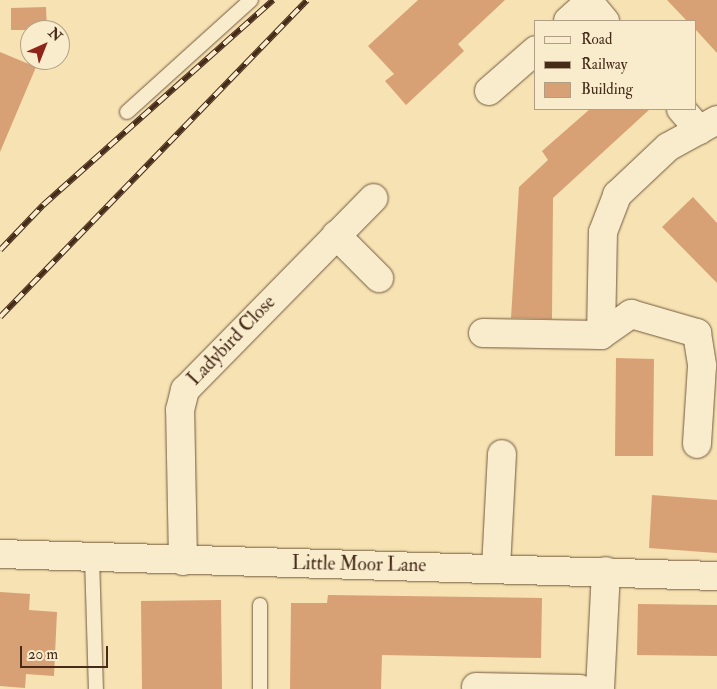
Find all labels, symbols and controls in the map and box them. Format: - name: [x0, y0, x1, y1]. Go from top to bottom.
- north arrow: [20, 20, 70, 70]
- legend: [534, 20, 697, 110]
- text: N: [45, 24, 65, 45]
- text: Road: [581, 30, 612, 49]
- text: Railway: [581, 55, 627, 74]
- text: Building: [581, 80, 633, 99]
- street label: Ladybird Close: [183, 291, 281, 391]
- street label: Little Moor Lane: [292, 552, 426, 578]
- scale bar: [22, 636, 110, 668]
- text: 20 m: [28, 645, 58, 664]

